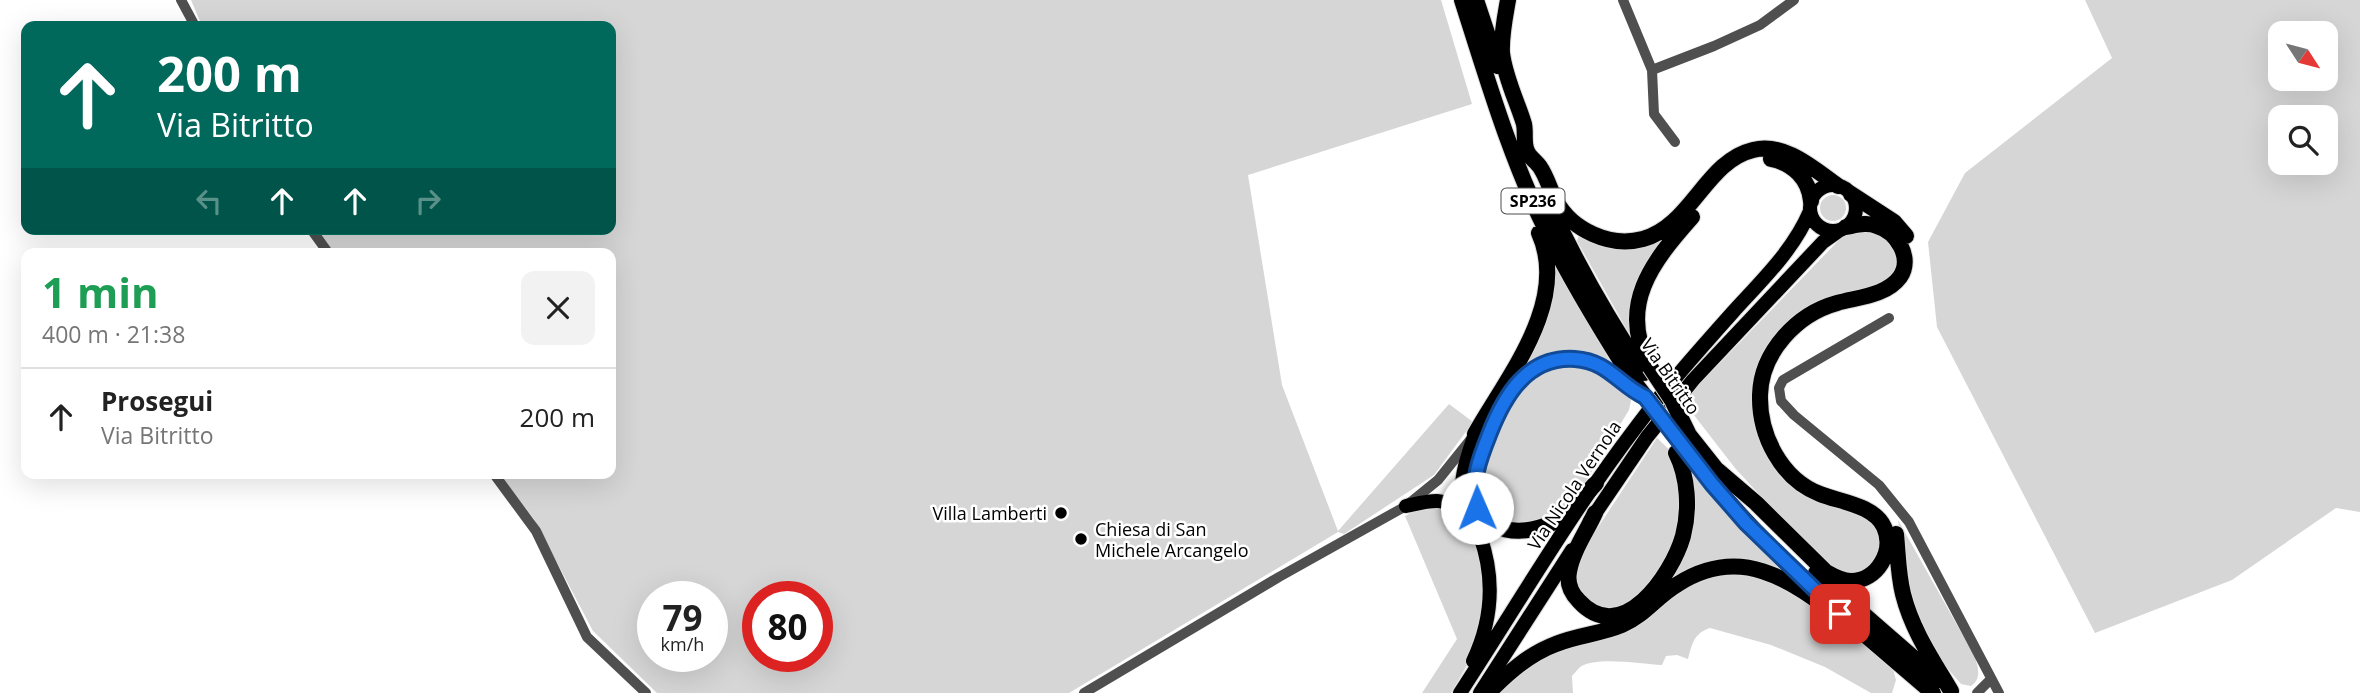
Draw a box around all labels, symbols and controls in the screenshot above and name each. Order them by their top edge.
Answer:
north arrow [2268,21,2338,91]
map controls [2268,21,2338,175]
text: 200 m [157,40,302,106]
icon: ahead [42,49,133,140]
text: Via Bitritto [157,103,314,146]
button: search [2268,105,2338,175]
icon: left [190,182,228,220]
icon: ahead [263,182,301,220]
icon: ahead [336,182,374,220]
icon: right [409,182,447,220]
road number: SP236 [1502,188,1564,214]
text: 1 min [42,263,159,320]
button: close [521,271,595,345]
text: 400 m · 21:38 [42,318,185,350]
street label: Via Bitritto [1636,333,1706,419]
text: Prosegui [101,383,213,419]
icon: ahead [42,398,80,436]
text: 200 m [520,399,595,435]
street label: Via Nicola Vernola [1522,416,1626,554]
text: Via Bitritto [101,419,214,451]
position arrow [1440,471,1514,545]
place label: Villa Lamberti [932,501,1047,525]
marker: Villa Lamberti [1053,505,1069,521]
place label: Chiesa di San Michele Arcangelo [1095,517,1248,562]
marker: Chiesa di San Michele Arcangelo [1073,531,1089,547]
speed limit sign: 80 [742,581,833,672]
pin [1810,584,1870,644]
text: 79 [662,594,703,641]
icon: arrive [1821,595,1859,633]
text: km/h [661,632,704,656]

